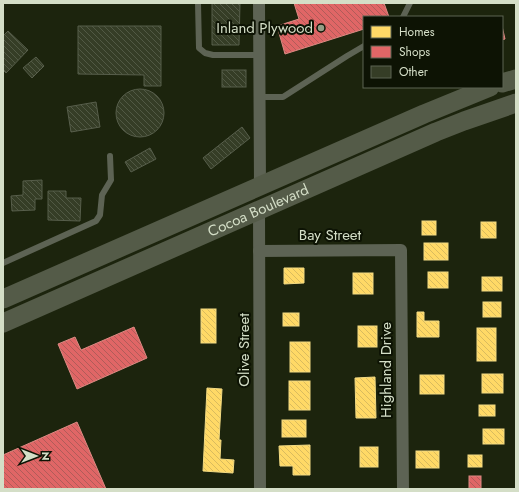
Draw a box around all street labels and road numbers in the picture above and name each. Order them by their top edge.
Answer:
street label: Cocoa Boulevard [204,178,312,242]
street label: Bay Street [299,224,362,246]
street label: Olive Street [233,313,255,387]
street label: Highland Drive [375,322,397,418]

